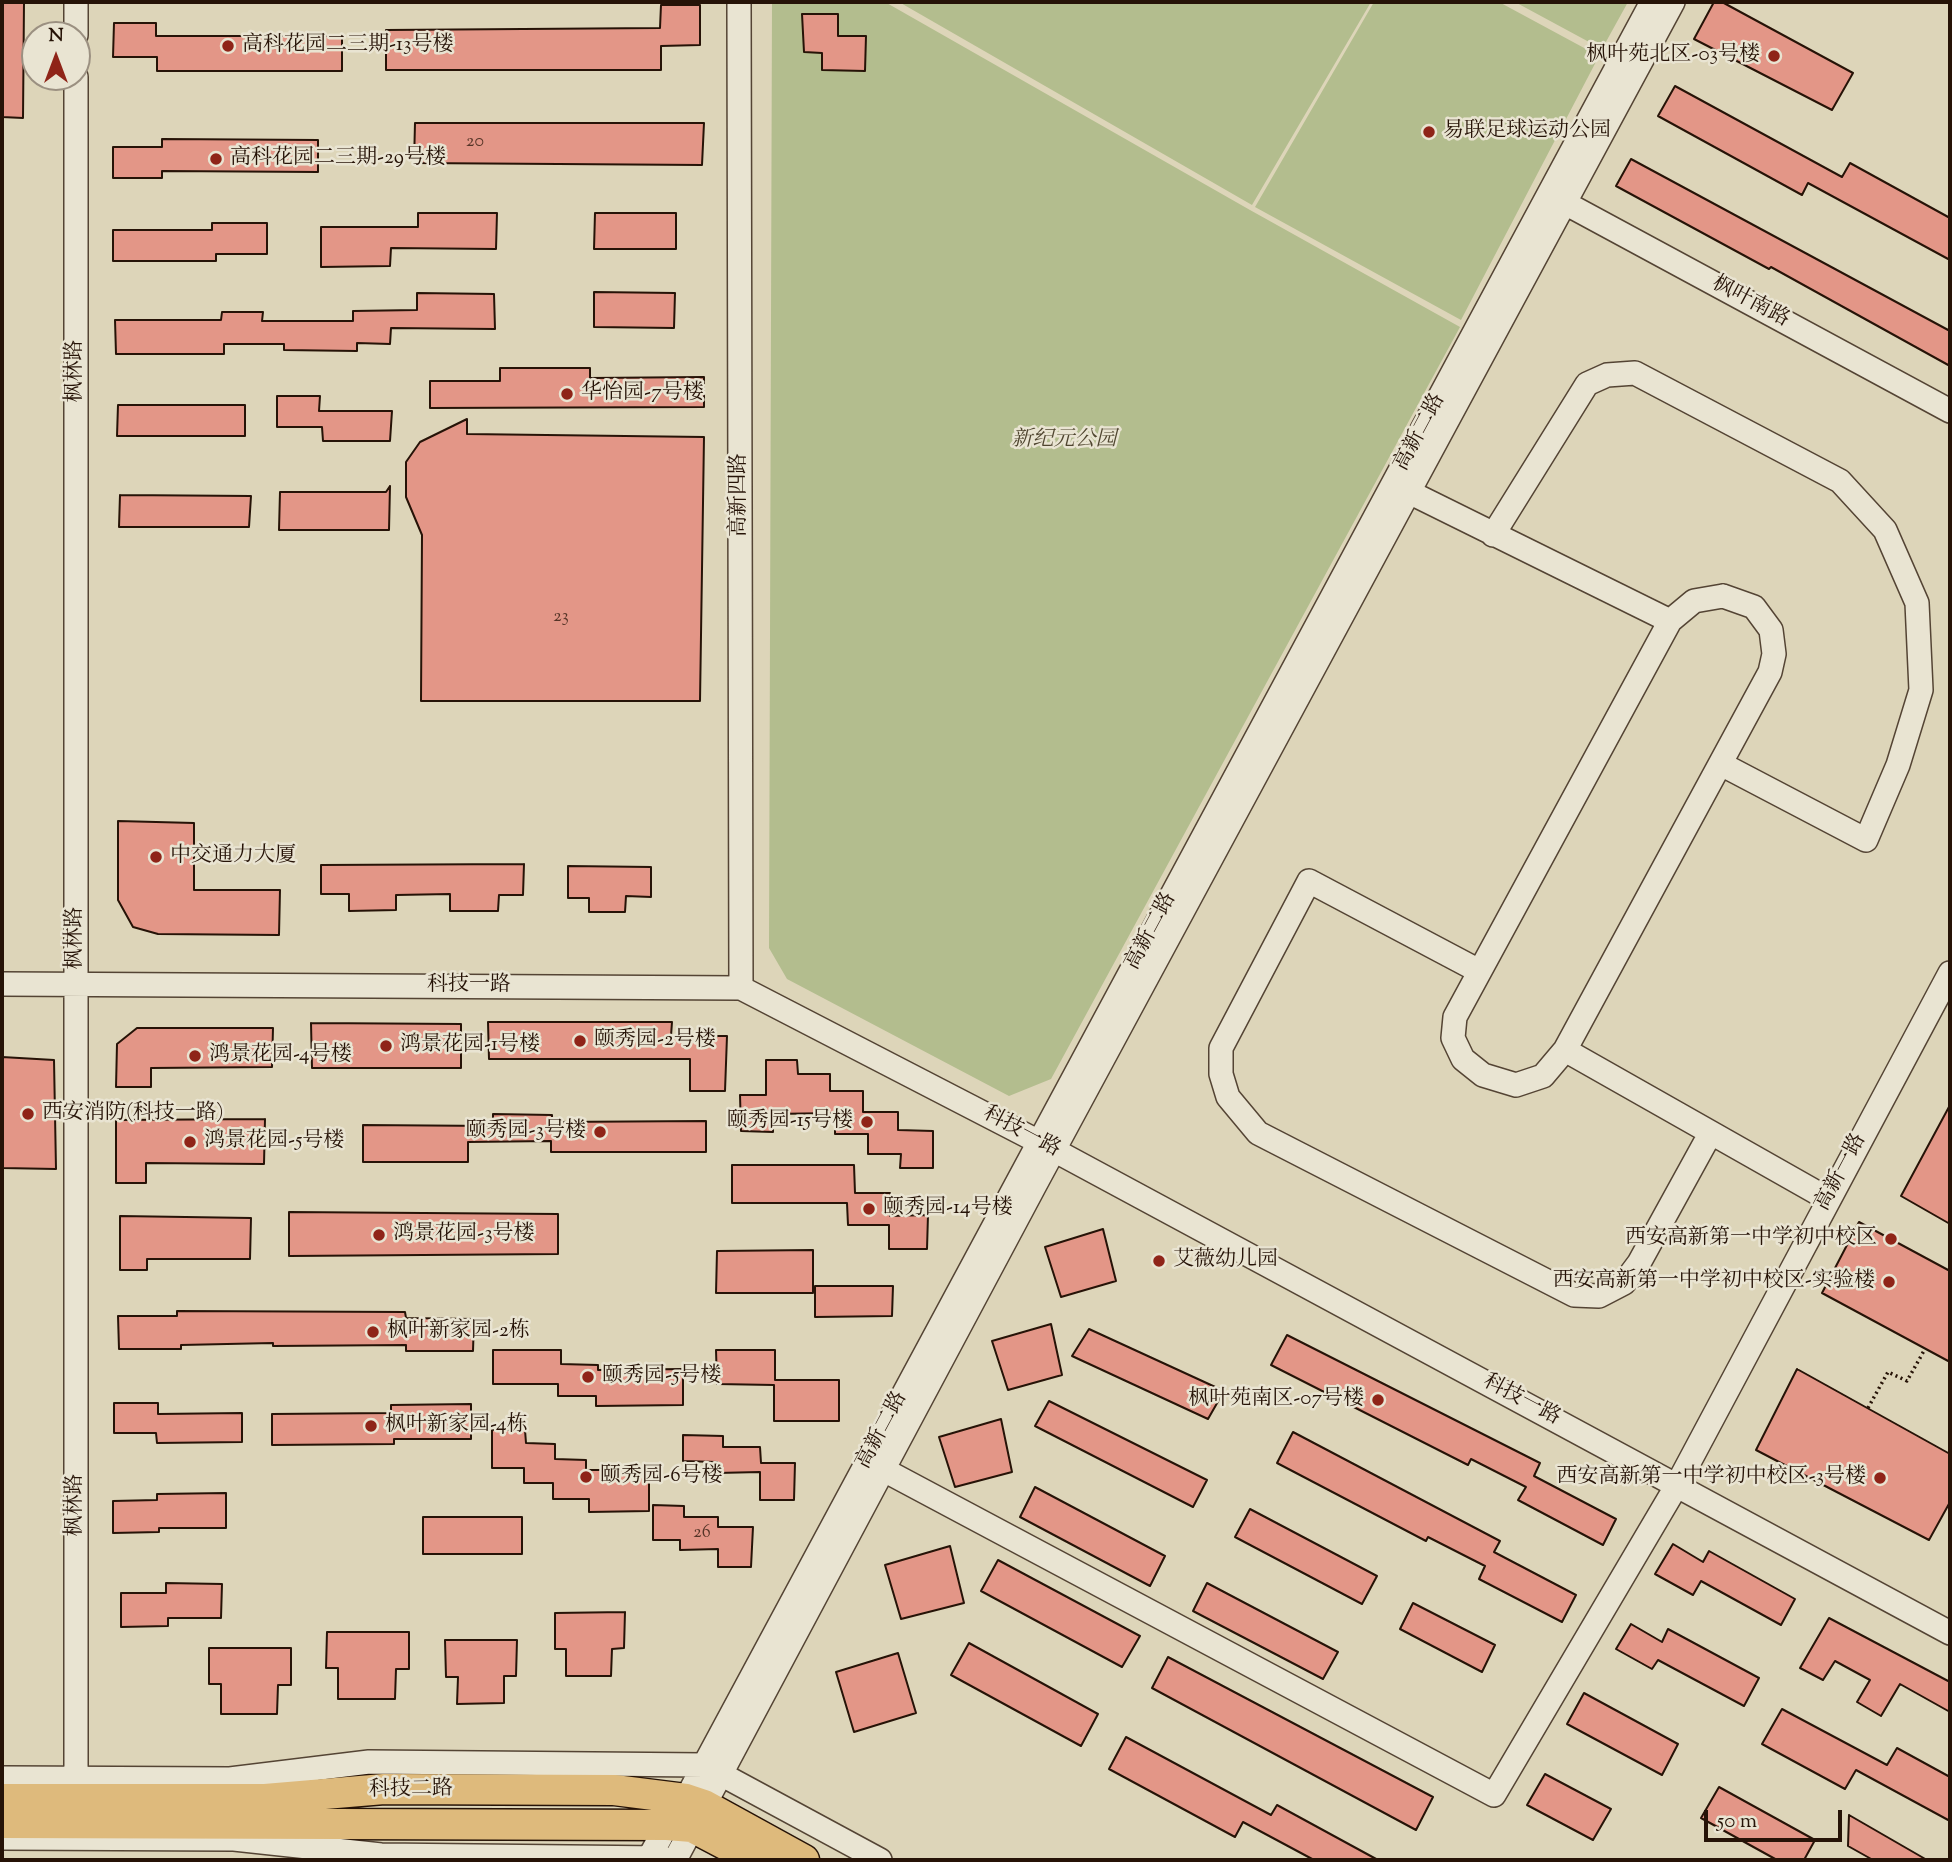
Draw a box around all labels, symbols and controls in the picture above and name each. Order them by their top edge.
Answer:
north arrow [21,21,91,91]
text: N [48,23,64,50]
place label: 高科花园二三期-13号楼 [242,33,454,59]
marker: 高科花园二三期-13号楼 [220,38,236,54]
place label: 枫叶苑北区-03号楼 [1586,43,1760,69]
marker: 枫叶苑北区-03号楼 [1766,48,1782,64]
place label: 易联足球运动公园 [1443,119,1611,145]
marker: 易联足球运动公园 [1421,124,1437,140]
house number: 20 [466,132,484,154]
place label: 高科花园二三期-29号楼 [230,146,446,172]
marker: 高科花园二三期-29号楼 [208,151,224,167]
street label: 枫叶南路 [1707,272,1793,334]
street label: 枫林路 [63,340,89,402]
place label: 华怡园-7号楼 [581,381,704,407]
marker: 华怡园-7号楼 [559,386,575,402]
street label: 高新二路 [1390,390,1452,476]
park label: 新纪元公园 [1012,428,1116,454]
street label: 高新四路 [727,453,753,537]
house number: 23 [553,607,569,629]
place label: 中交通力大厦 [170,844,296,870]
marker: 中交通力大厦 [148,849,164,865]
street label: 高新二路 [1121,889,1183,975]
street label: 枫林路 [63,907,89,969]
street label: 科技一路 [427,973,511,999]
place label: 颐秀园-2号楼 [594,1028,716,1054]
place label: 鸿景花园-1号楼 [400,1033,540,1059]
marker: 颐秀园-2号楼 [572,1033,588,1049]
marker: 鸿景花园-1号楼 [378,1038,394,1054]
place label: 鸿景花园-4号楼 [209,1043,352,1069]
marker: 鸿景花园-4号楼 [187,1048,203,1064]
place label: 西安消防(科技一路) [42,1101,224,1127]
street label: 科技一路 [978,1102,1064,1164]
marker: 西安消防(科技一路) [20,1106,36,1122]
place label: 颐秀园-15号楼 [727,1109,853,1135]
marker: 颐秀园-15号楼 [859,1114,875,1130]
place label: 颐秀园-3号楼 [465,1119,586,1145]
marker: 颐秀园-3号楼 [592,1124,608,1140]
place label: 鸿景花园-5号楼 [204,1129,344,1155]
street label: 高新一路 [1811,1130,1873,1216]
marker: 鸿景花园-5号楼 [182,1134,198,1150]
place label: 颐秀园-14号楼 [883,1196,1013,1222]
marker: 颐秀园-14号楼 [861,1201,877,1217]
place label: 鸿景花园-3号楼 [393,1222,535,1248]
place label: 西安高新第一中学初中校区 [1625,1226,1877,1252]
marker: 鸿景花园-3号楼 [371,1227,387,1243]
marker: 西安高新第一中学初中校区 [1883,1231,1899,1247]
place label: 艾薇幼儿园 [1173,1248,1278,1274]
marker: 艾薇幼儿园 [1151,1253,1167,1269]
place label: 西安高新第一中学初中校区-实验楼 [1553,1269,1875,1295]
marker: 西安高新第一中学初中校区-实验楼 [1881,1274,1897,1290]
place label: 枫叶新家园-2栋 [387,1319,530,1345]
marker: 枫叶新家园-2栋 [365,1324,381,1340]
place label: 颐秀园-5号楼 [602,1364,721,1390]
marker: 颐秀园-5号楼 [580,1369,596,1385]
street label: 科技一路 [1478,1370,1564,1432]
place label: 枫叶苑南区-07号楼 [1188,1387,1364,1413]
street label: 高新二路 [852,1388,914,1474]
marker: 枫叶苑南区-07号楼 [1370,1392,1386,1408]
place label: 枫叶新家园-4栋 [385,1413,528,1439]
marker: 枫叶新家园-4栋 [363,1418,379,1434]
place label: 颐秀园-6号楼 [600,1464,723,1490]
place label: 西安高新第一中学初中校区-3号楼 [1556,1465,1866,1491]
marker: 颐秀园-6号楼 [578,1469,594,1485]
marker: 西安高新第一中学初中校区-3号楼 [1872,1470,1888,1486]
street label: 枫林路 [63,1474,89,1536]
house number: 26 [693,1523,711,1545]
street label: 科技二路 [369,1778,453,1804]
scale bar [1707,1796,1845,1840]
text: 50 m [1717,1807,1757,1837]

